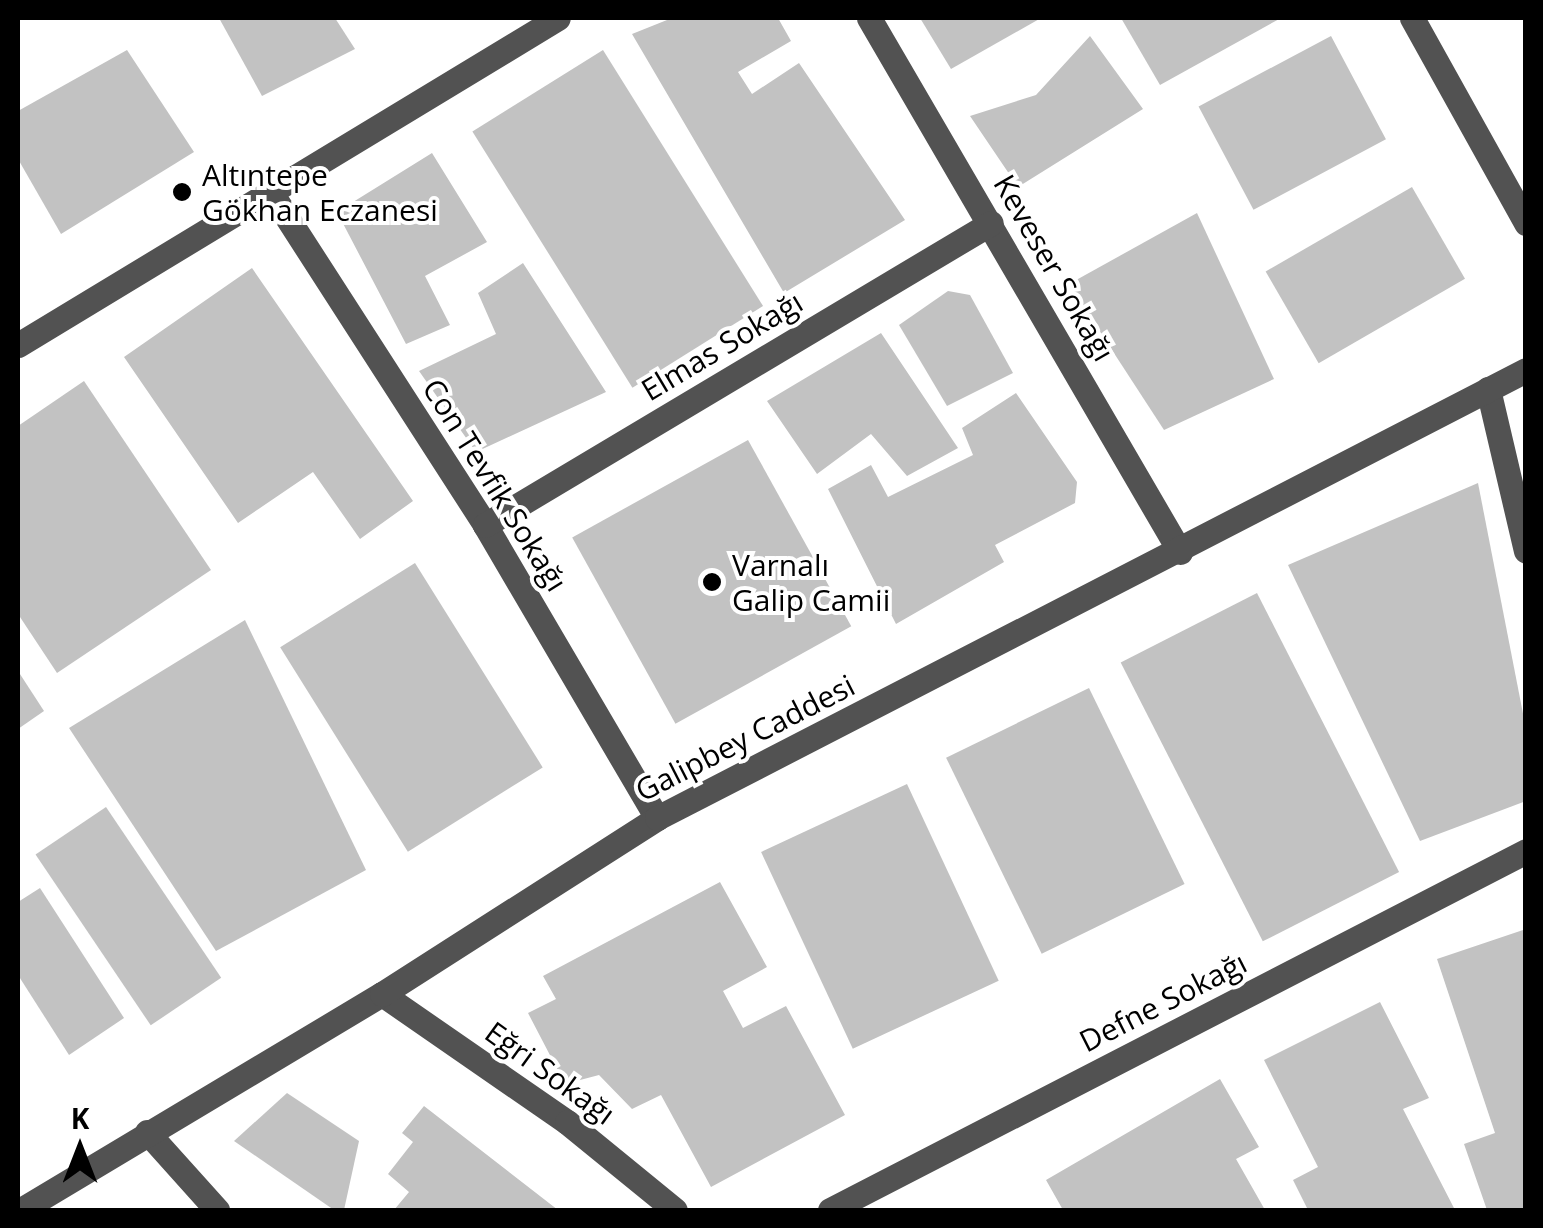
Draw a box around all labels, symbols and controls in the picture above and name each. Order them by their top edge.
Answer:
place label: Altıntepe Gökhan Eczanesi [202,157,438,228]
street label: Keveser Sokağı [986,168,1122,368]
marker: Altıntepe Gökhan Eczanesi [171,181,193,203]
street label: Elmas Sokağı [635,284,809,408]
street label: Con Tevfik Sokağı [415,372,575,598]
place label: Varnalı Galip Camii [732,547,890,618]
marker: Varnalı Galip Camii [701,571,723,593]
street label: Galipbey Caddesi [629,667,861,809]
street label: Defne Sokağı [1074,945,1252,1059]
street label: Eğri Sokağı [478,1014,622,1132]
north arrow [30,1098,130,1198]
text: K [71,1099,89,1137]

